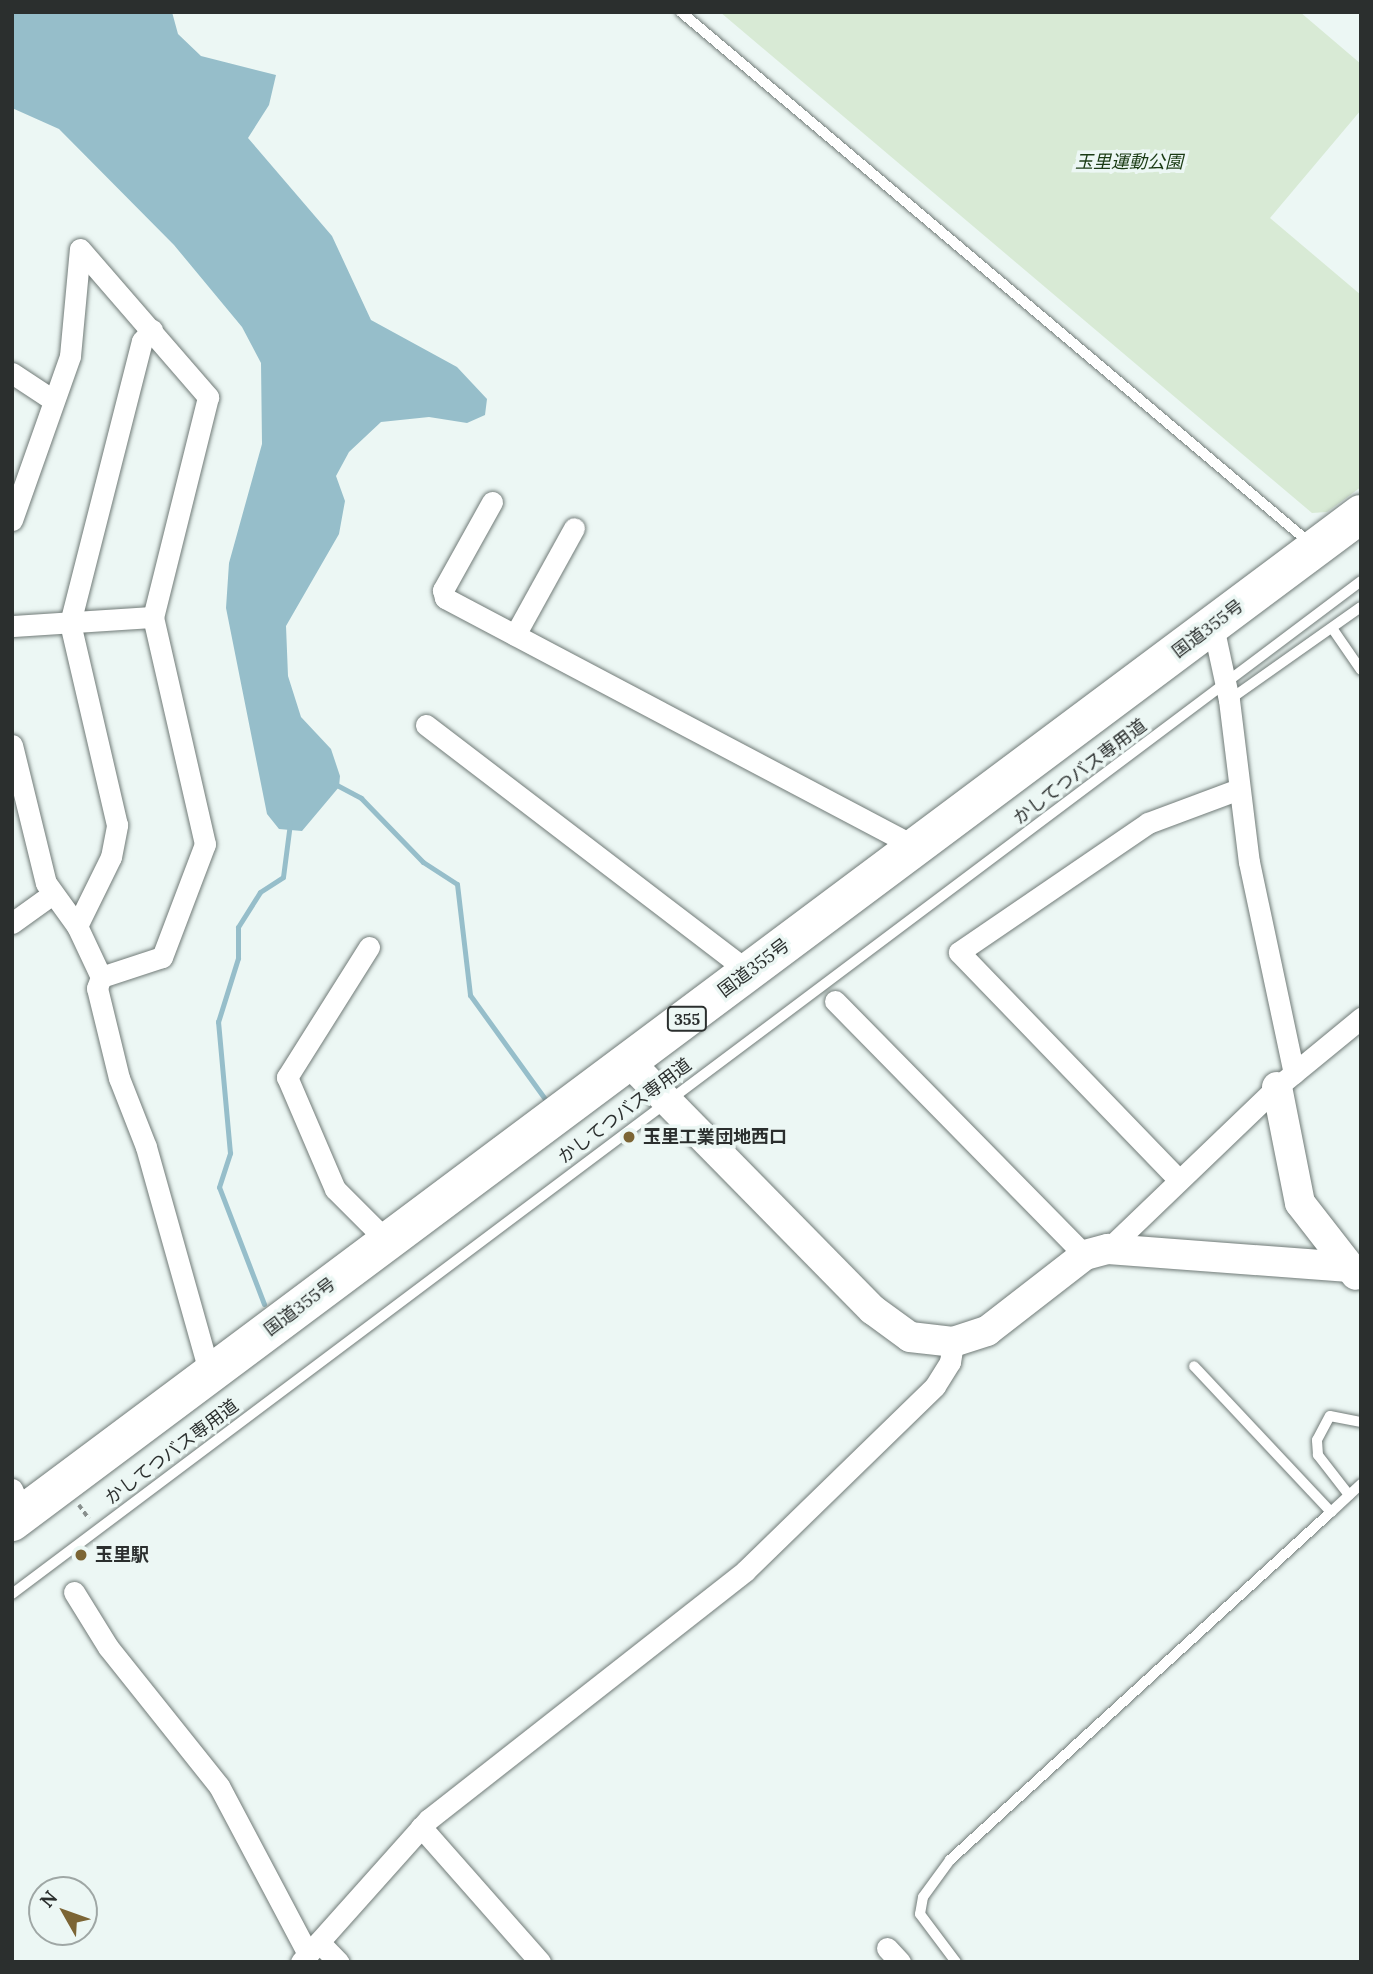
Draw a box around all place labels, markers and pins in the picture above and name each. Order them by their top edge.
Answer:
place label: 玉里工業団地西口 [643,1126,787,1148]
marker: 玉里工業団地西口 [621,1129,637,1145]
place label: 玉里駅 [95,1544,149,1566]
marker: 玉里駅 [73,1547,89,1563]

